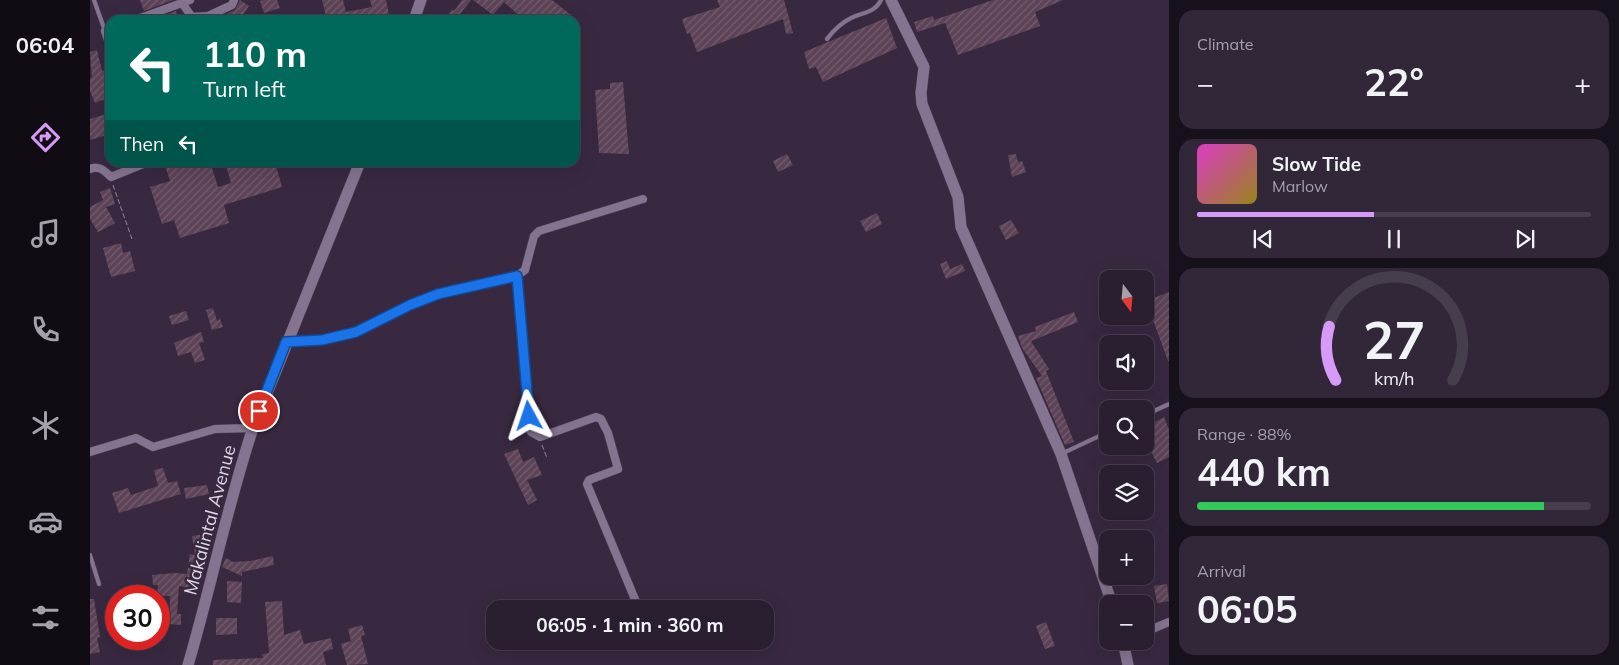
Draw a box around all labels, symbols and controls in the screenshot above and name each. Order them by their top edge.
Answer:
text: 06:04 [16,31,74,59]
text: 110 m [203,32,307,76]
text: Climate [1197,34,1253,54]
icon: left [120,35,185,100]
text: 22° [1364,58,1424,106]
text: − [1197,66,1214,101]
text: + [1574,66,1591,101]
text: Turn left [203,75,286,103]
icon: directions [28,120,63,155]
icon: left [174,130,202,158]
text: Then [120,132,164,156]
text: Slow Tide [1272,152,1361,176]
text: Marlow [1272,176,1328,196]
icon: music [28,216,63,251]
icon: previous [1249,225,1277,253]
icon: pause [1380,225,1408,253]
icon: next [1511,225,1539,253]
north arrow [1099,270,1154,325]
map controls [1099,270,1154,650]
text: 27 [1363,307,1425,372]
icon: phone [28,312,63,347]
button: sound [1099,335,1154,390]
text: km/h [1374,367,1414,389]
position arrow [502,389,554,441]
pin [238,390,280,432]
icon: arrive [245,397,273,425]
button: search [1099,400,1154,455]
icon: climate [28,408,63,443]
text: Range · 88% [1197,424,1292,444]
street label: Makalintal Avenue [178,442,241,597]
text: 440 km [1197,448,1331,496]
button: layers [1099,465,1154,520]
icon: car [28,504,63,539]
button: + [1099,530,1154,585]
text: Arrival [1197,561,1246,581]
speed limit sign: 30 [105,585,170,650]
text: 06:05 [1197,585,1298,633]
button: − [1099,595,1154,650]
icon: filters [28,600,63,635]
text: 06:05 · 1 min · 360 m [536,613,724,637]

